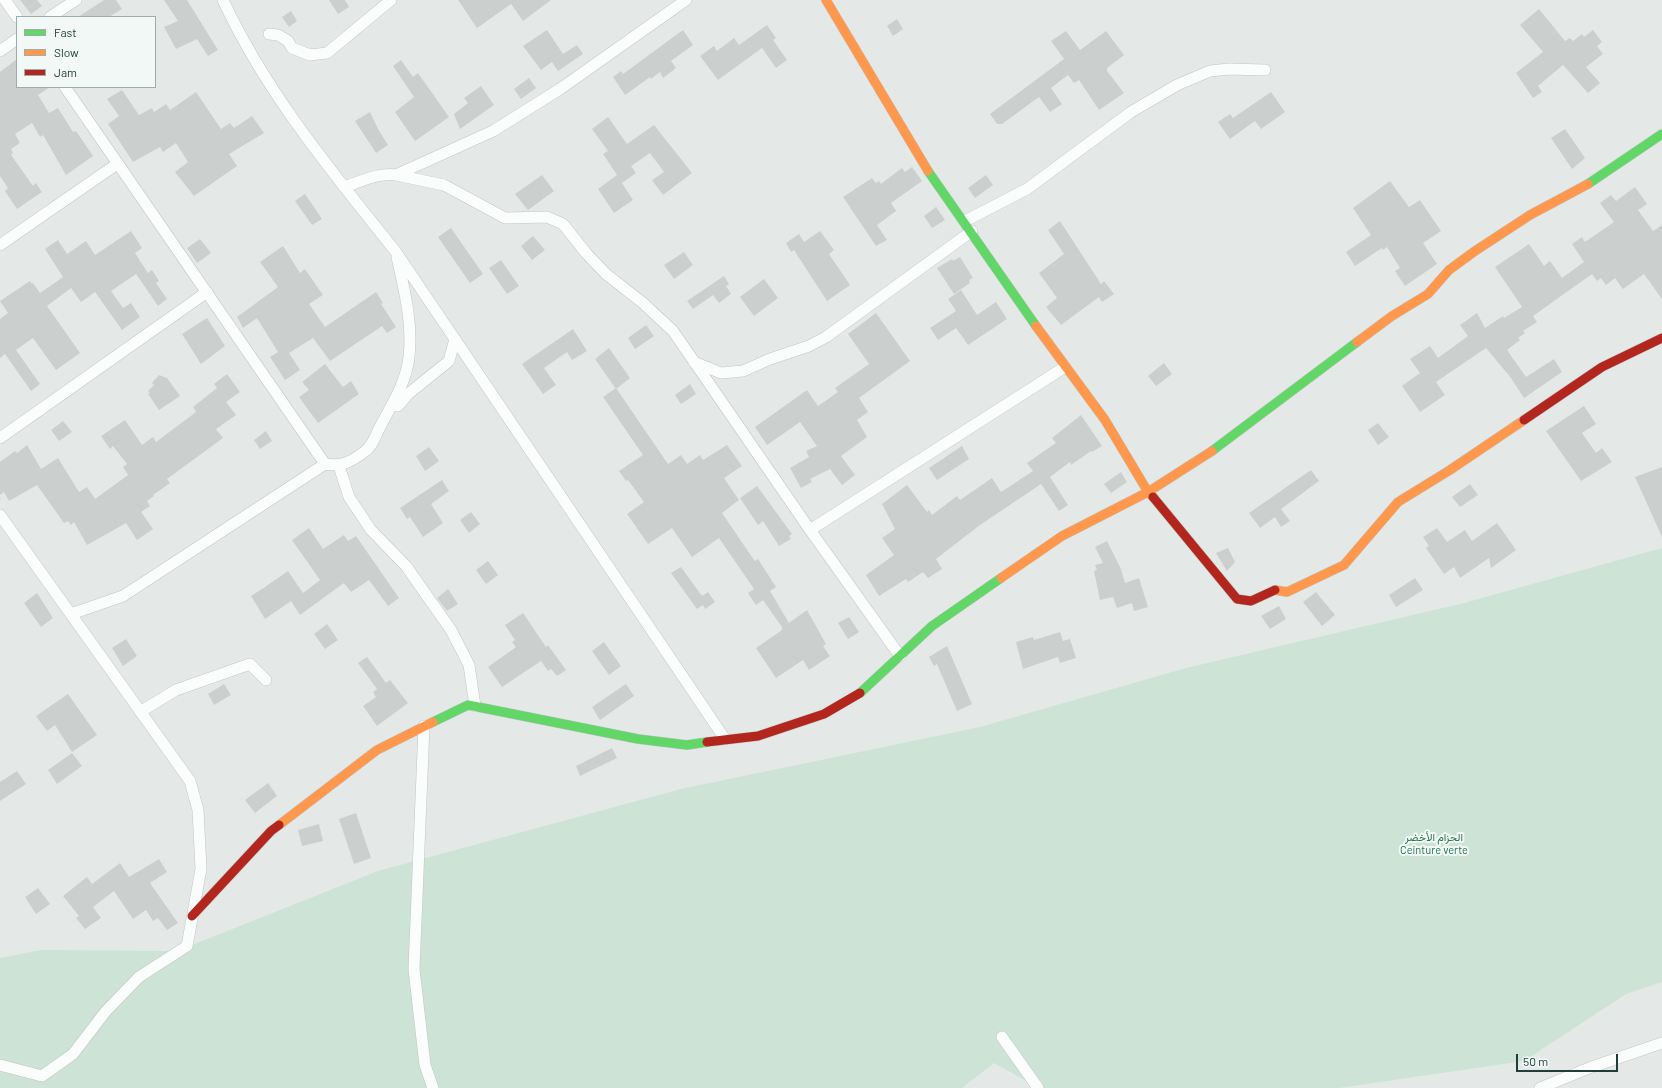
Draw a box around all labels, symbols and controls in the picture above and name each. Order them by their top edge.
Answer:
legend [16,16,156,88]
text: Fast [54,25,77,39]
text: Slow [54,45,79,59]
text: Jam [54,65,77,79]
park label: الحزام الأخضر Ceinture verte [1400,830,1468,856]
scale bar [1518,1046,1620,1072]
text: 50 m [1523,1054,1548,1068]

